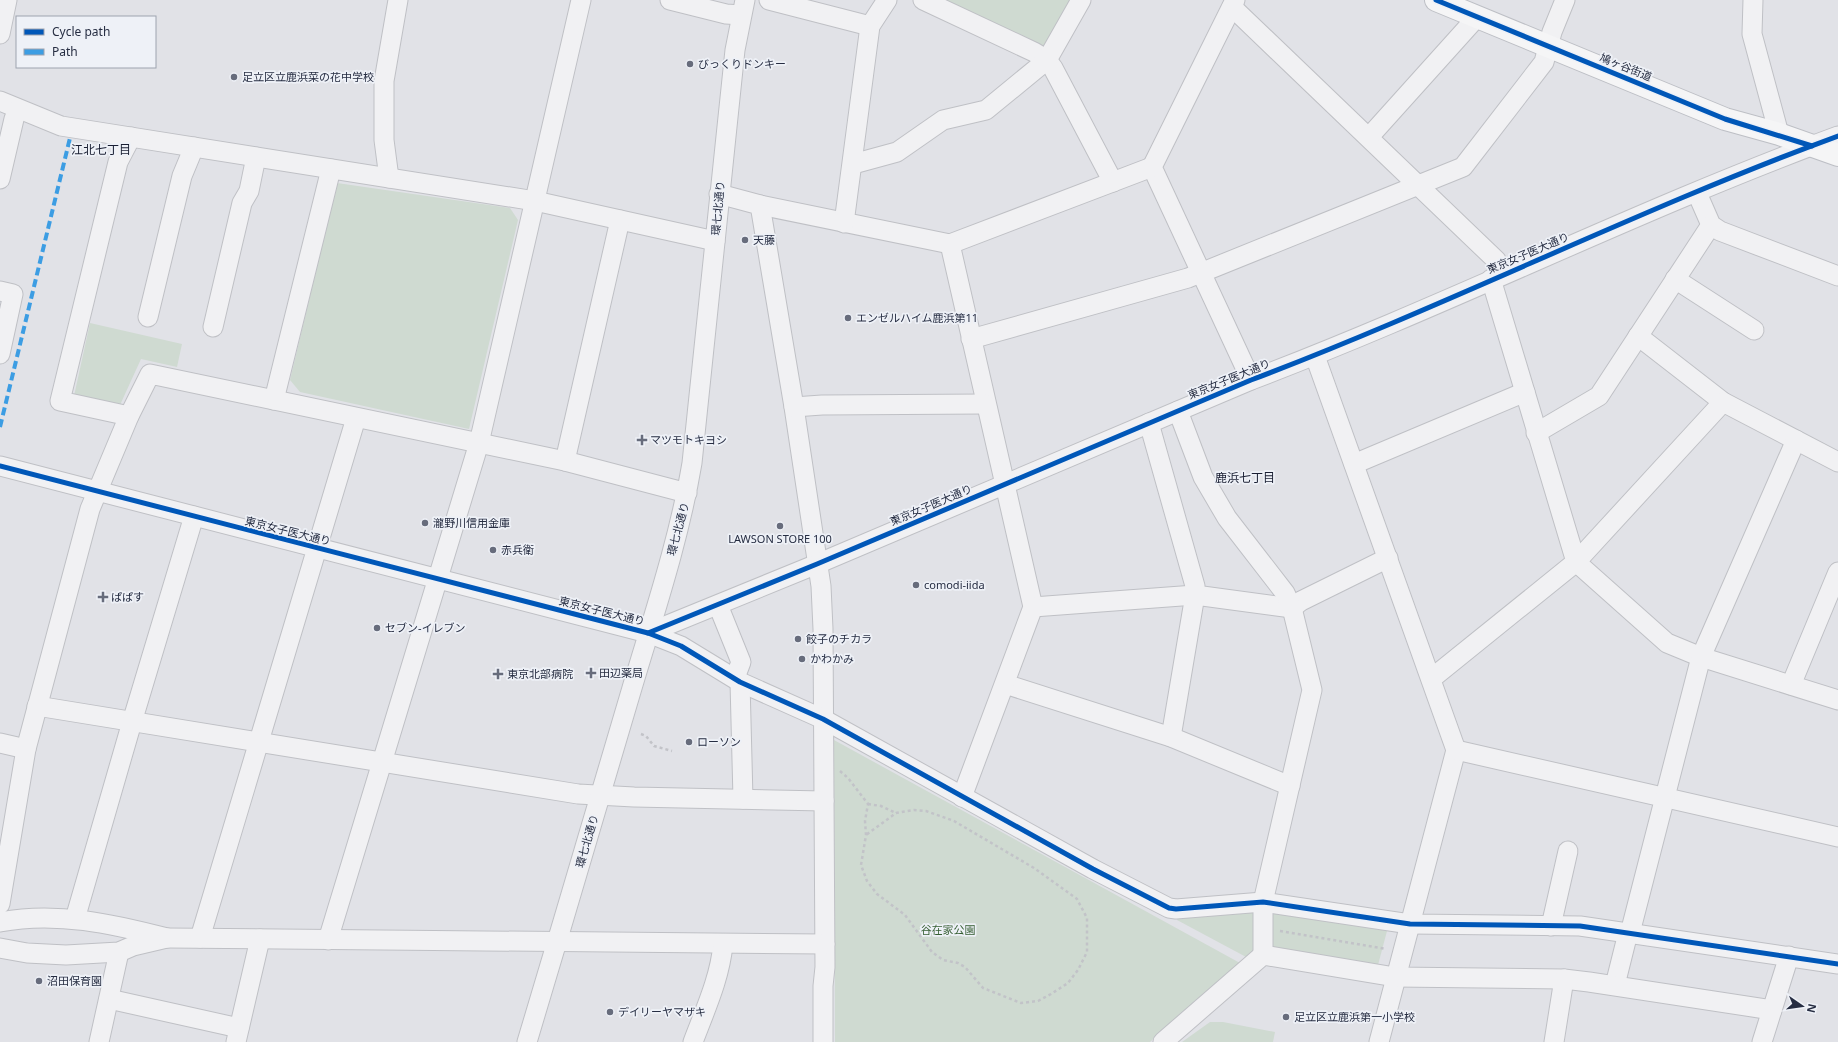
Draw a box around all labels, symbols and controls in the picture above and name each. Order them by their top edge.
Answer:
legend [16,16,156,68]
text: Cycle path [52,23,110,40]
text: Path [52,43,78,60]
street label: 鳩ヶ谷街道 [1598,49,1654,84]
place label: びっくりドンキー [698,56,786,71]
marker: びっくりドンキー [685,59,695,69]
place label: 足立区立鹿浜菜の花中学校 [242,69,374,84]
marker: 足立区立鹿浜菜の花中学校 [229,72,239,82]
district label: 江北七丁目 [71,141,131,158]
street label: 環七北通り [708,180,727,236]
street label: 東京女子医大通り [1484,228,1571,277]
place label: 天藤 [753,232,775,247]
marker: 天藤 [740,235,750,245]
place label: エンゼルハイム鹿浜第11 [856,310,978,325]
marker: エンゼルハイム鹿浜第11 [843,313,853,323]
street label: 東京女子医大通り [1185,355,1272,402]
place label: マツモトキヨシ [650,432,727,447]
marker: マツモトキヨシ [637,435,647,445]
district label: 鹿浜七丁目 [1215,469,1275,486]
street label: 東京女子医大通り [887,480,974,529]
street label: 環七北通り [663,500,692,557]
street label: 東京女子医大通り [244,513,333,548]
place label: 瀧野川信用金庫 [433,515,510,530]
marker: 瀧野川信用金庫 [420,518,430,528]
marker: LAWSON STORE 100 [775,521,785,531]
place label: LAWSON STORE 100 [728,531,832,546]
place label: 赤兵衛 [501,542,534,557]
marker: 赤兵衛 [488,545,498,555]
place label: comodi-iida [924,577,985,592]
marker: comodi-iida [911,580,921,590]
place label: ぱぱす [111,589,144,604]
marker: ぱぱす [98,592,108,602]
street label: 東京女子医大通り [558,593,647,628]
place label: セブン-イレブン [385,620,466,635]
marker: セブン-イレブン [372,623,382,633]
place label: 餃子のチカラ [806,631,872,646]
marker: 餃子のチカラ [793,634,803,644]
place label: かわかみ [810,651,854,666]
marker: かわかみ [797,654,807,664]
place label: 田辺薬局 [599,665,643,680]
place label: 東京北部病院 [507,666,573,681]
marker: 東京北部病院 [492,668,504,680]
marker: 田辺薬局 [586,668,596,678]
place label: ローソン [697,734,741,749]
marker: ローソン [684,737,694,747]
street label: 環七北通り [572,812,601,869]
park label: 谷在家公園 [921,922,976,937]
place label: 沼田保育園 [47,973,102,988]
marker: 沼田保育園 [34,976,44,986]
north arrow [1782,986,1822,1026]
text: N [1804,1002,1821,1014]
place label: デイリーヤマザキ [618,1004,706,1019]
marker: デイリーヤマザキ [605,1007,615,1017]
place label: 足立区立鹿浜第一小学校 [1294,1009,1415,1024]
marker: 足立区立鹿浜第一小学校 [1281,1012,1291,1022]

